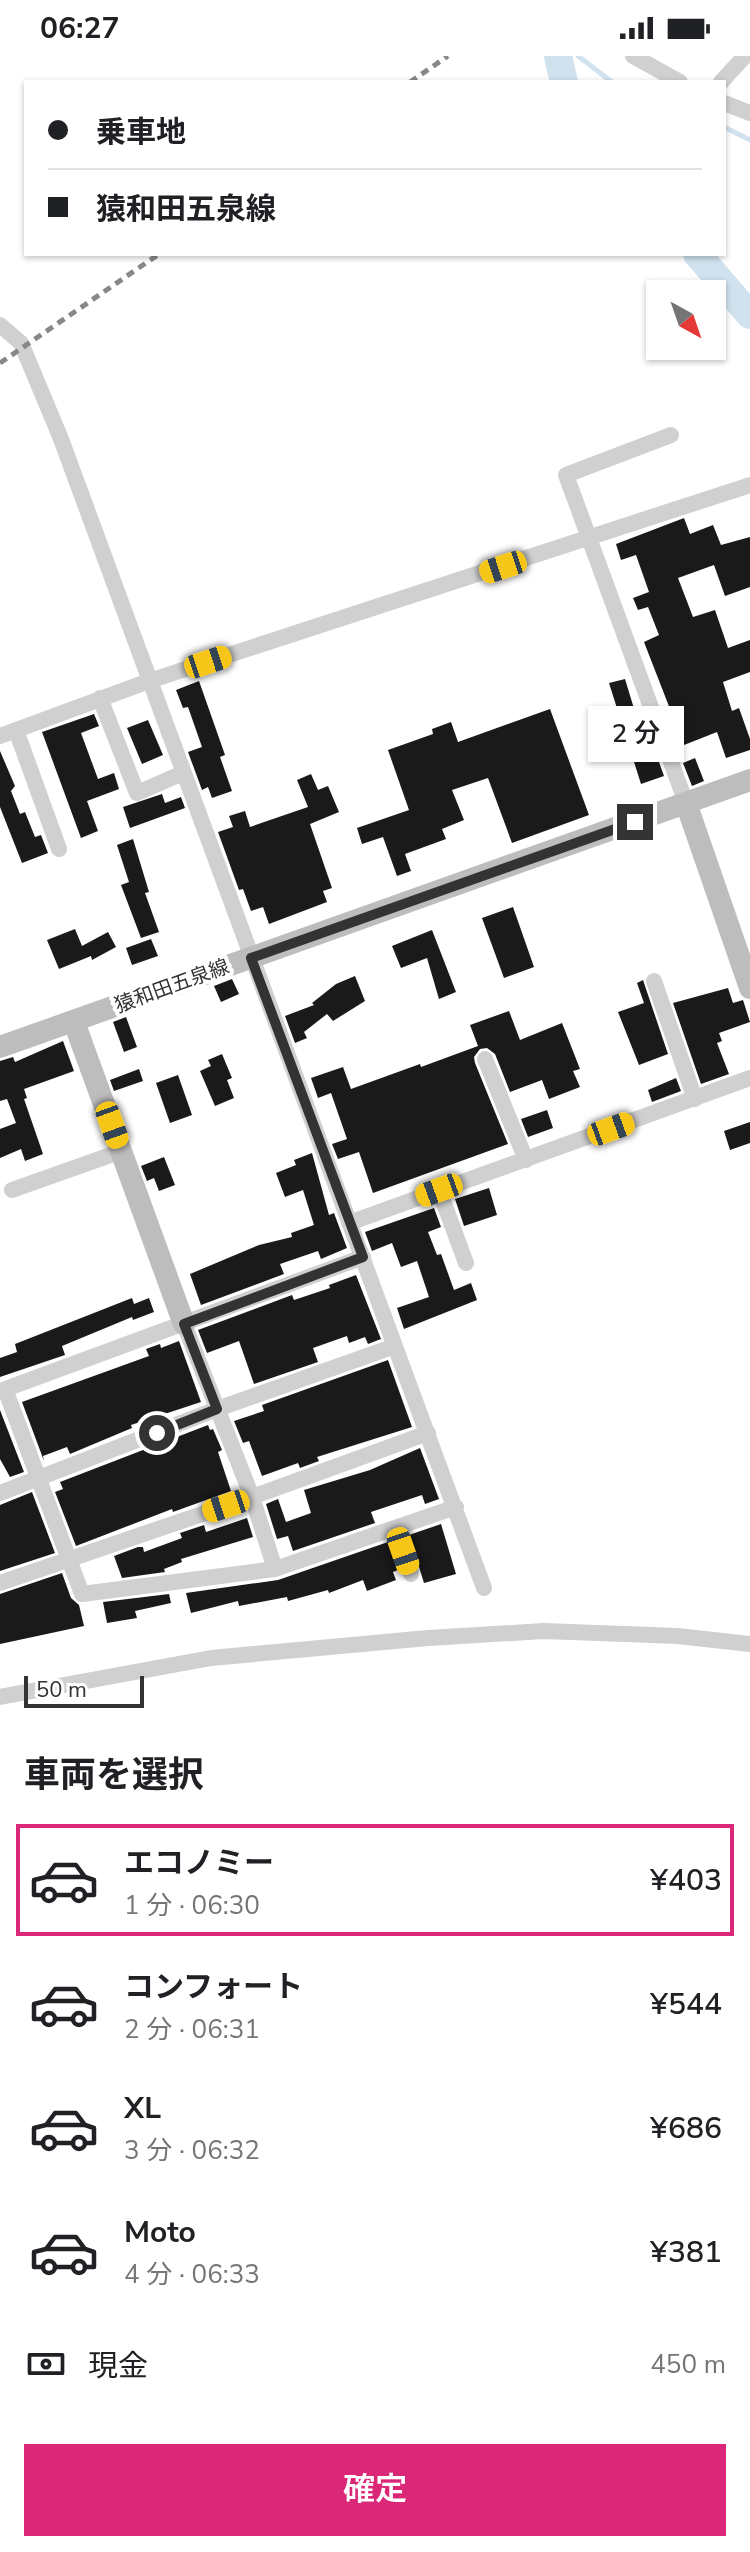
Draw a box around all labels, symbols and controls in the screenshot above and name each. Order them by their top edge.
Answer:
text: 06:27 [40,8,119,49]
text: 乗車地 [96,112,186,153]
text: 猿和田五泉線 [96,189,276,230]
north arrow [646,280,726,360]
map controls [646,280,726,360]
car [476,548,530,586]
car [181,643,235,681]
callout: 2 分 [587,706,683,762]
text: 2 分 [612,716,660,751]
route end [617,804,653,840]
street label: 猿和田五泉線 [111,953,233,1019]
car [93,1098,131,1152]
car [584,1110,638,1148]
car [412,1171,466,1209]
route start [139,1415,175,1451]
car [199,1487,253,1525]
car [384,1524,422,1578]
scale bar [24,1672,144,1708]
text: 50 m [36,1675,87,1705]
text: 車両を選択 [24,1751,204,1800]
text: エコノミー [124,1843,274,1884]
icon: car [28,1844,100,1916]
text: ¥403 [650,1860,722,1901]
text: 1 分 · 06:30 [124,1888,260,1923]
text: コンフォート [124,1967,303,2008]
icon: car [28,1968,100,2040]
text: ¥544 [650,1984,722,2025]
text: 2 分 · 06:31 [124,2012,260,2047]
text: XL [124,2088,161,2129]
icon: car [28,2092,100,2164]
text: ¥686 [650,2108,722,2149]
text: 3 分 · 06:32 [124,2133,260,2168]
text: Moto [124,2212,196,2253]
icon: car [28,2216,100,2288]
text: ¥381 [650,2232,722,2273]
text: 4 分 · 06:33 [124,2257,260,2292]
icon: cash [24,2342,68,2386]
text: 現金 [88,2346,148,2387]
text: 450 m [650,2347,726,2382]
button: 確定 [24,2444,726,2536]

